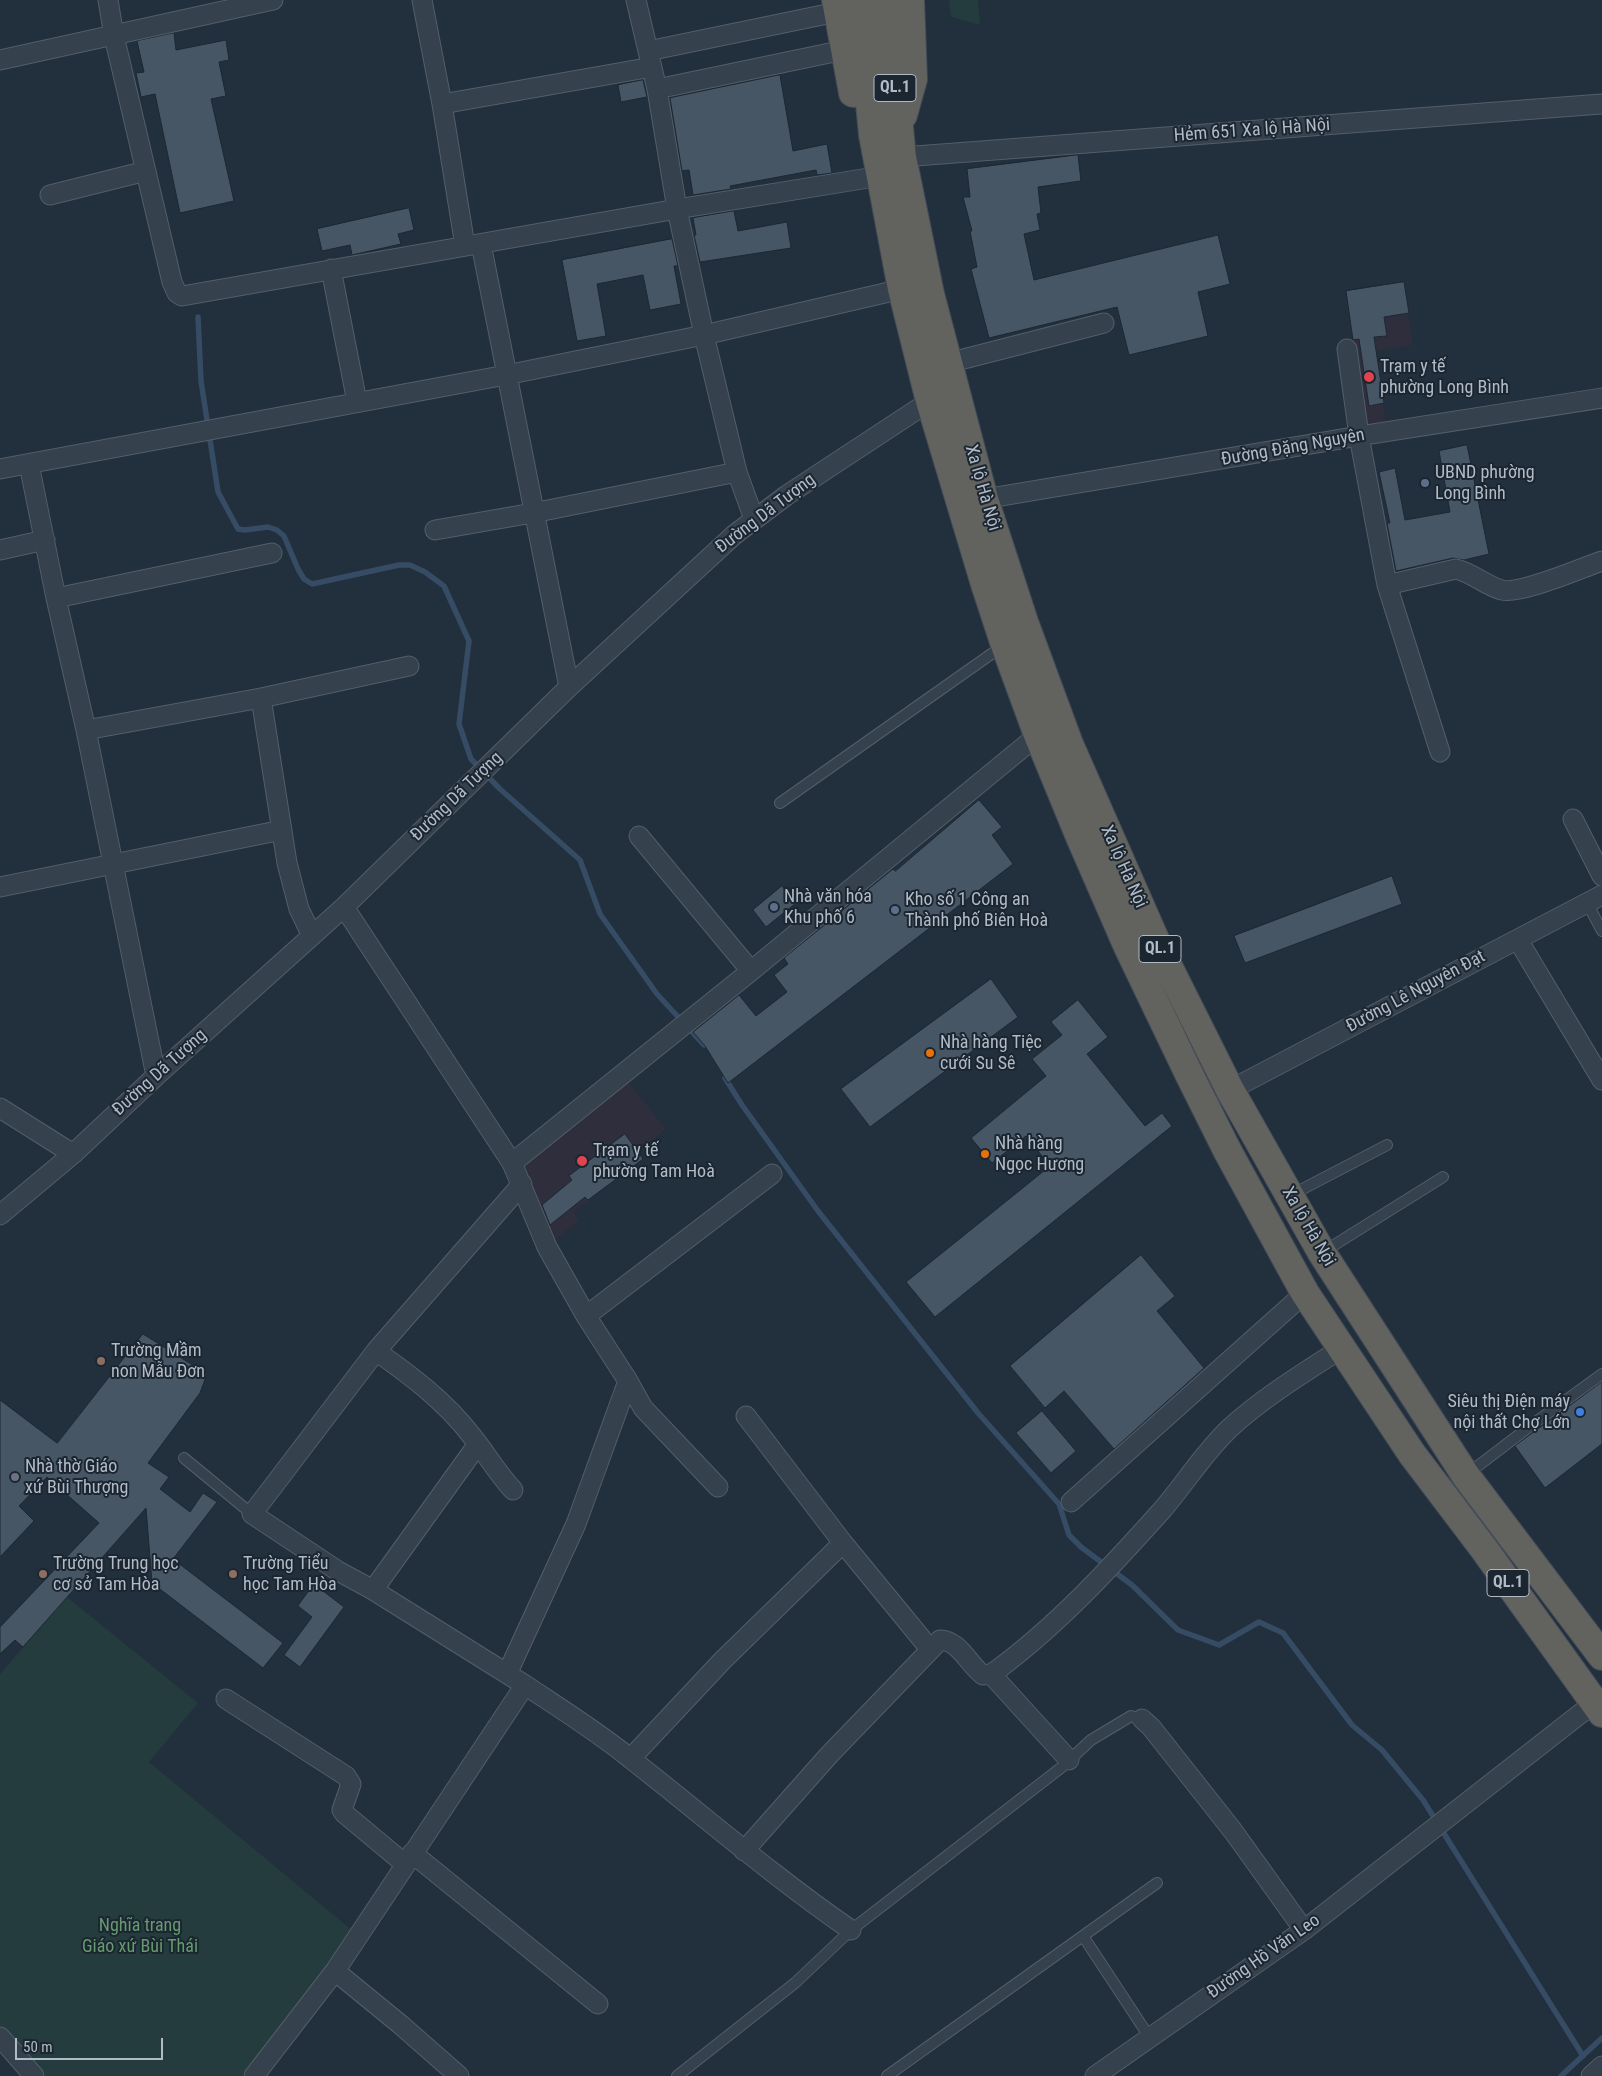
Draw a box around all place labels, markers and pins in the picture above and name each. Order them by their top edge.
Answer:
place label: Trạm y tế phường Long Bình [1380,356,1509,398]
marker: Trạm y tế phường Long Bình [1362,370,1376,384]
place label: UBND phường Long Bình [1435,462,1535,504]
marker: UBND phường Long Bình [1419,477,1431,489]
place label: Nhà văn hóa Khu phố 6 [784,886,872,929]
place label: Kho số 1 Công an Thành phố Biên Hoà [905,889,1048,932]
marker: Nhà văn hóa Khu phố 6 [768,901,780,913]
marker: Kho số 1 Công an Thành phố Biên Hoà [889,904,901,916]
place label: Nhà hàng Tiệc cưới Su Sê [940,1032,1042,1074]
marker: Nhà hàng Tiệc cưới Su Sê [924,1047,936,1059]
place label: Nhà hàng Ngọc Hương [995,1133,1084,1176]
place label: Trạm y tế phường Tam Hoà [593,1140,715,1182]
marker: Nhà hàng Ngọc Hương [979,1148,991,1160]
marker: Trạm y tế phường Tam Hoà [575,1154,589,1168]
place label: Trường Mầm non Mẫu Đơn [111,1340,205,1382]
marker: Trường Mầm non Mẫu Đơn [95,1355,107,1367]
place label: Siêu thị Điện máy nội thất Chợ Lớn [1447,1391,1570,1434]
marker: Siêu thị Điện máy nội thất Chợ Lớn [1574,1406,1586,1418]
place label: Nhà thờ Giáo xứ Bùi Thượng [25,1456,128,1498]
marker: Nhà thờ Giáo xứ Bùi Thượng [9,1471,21,1483]
place label: Trường Trung học cơ sở Tam Hòa [53,1553,179,1596]
place label: Trường Tiểu học Tam Hòa [243,1553,337,1596]
marker: Trường Trung học cơ sở Tam Hòa [37,1568,49,1580]
marker: Trường Tiểu học Tam Hòa [227,1568,239,1580]

